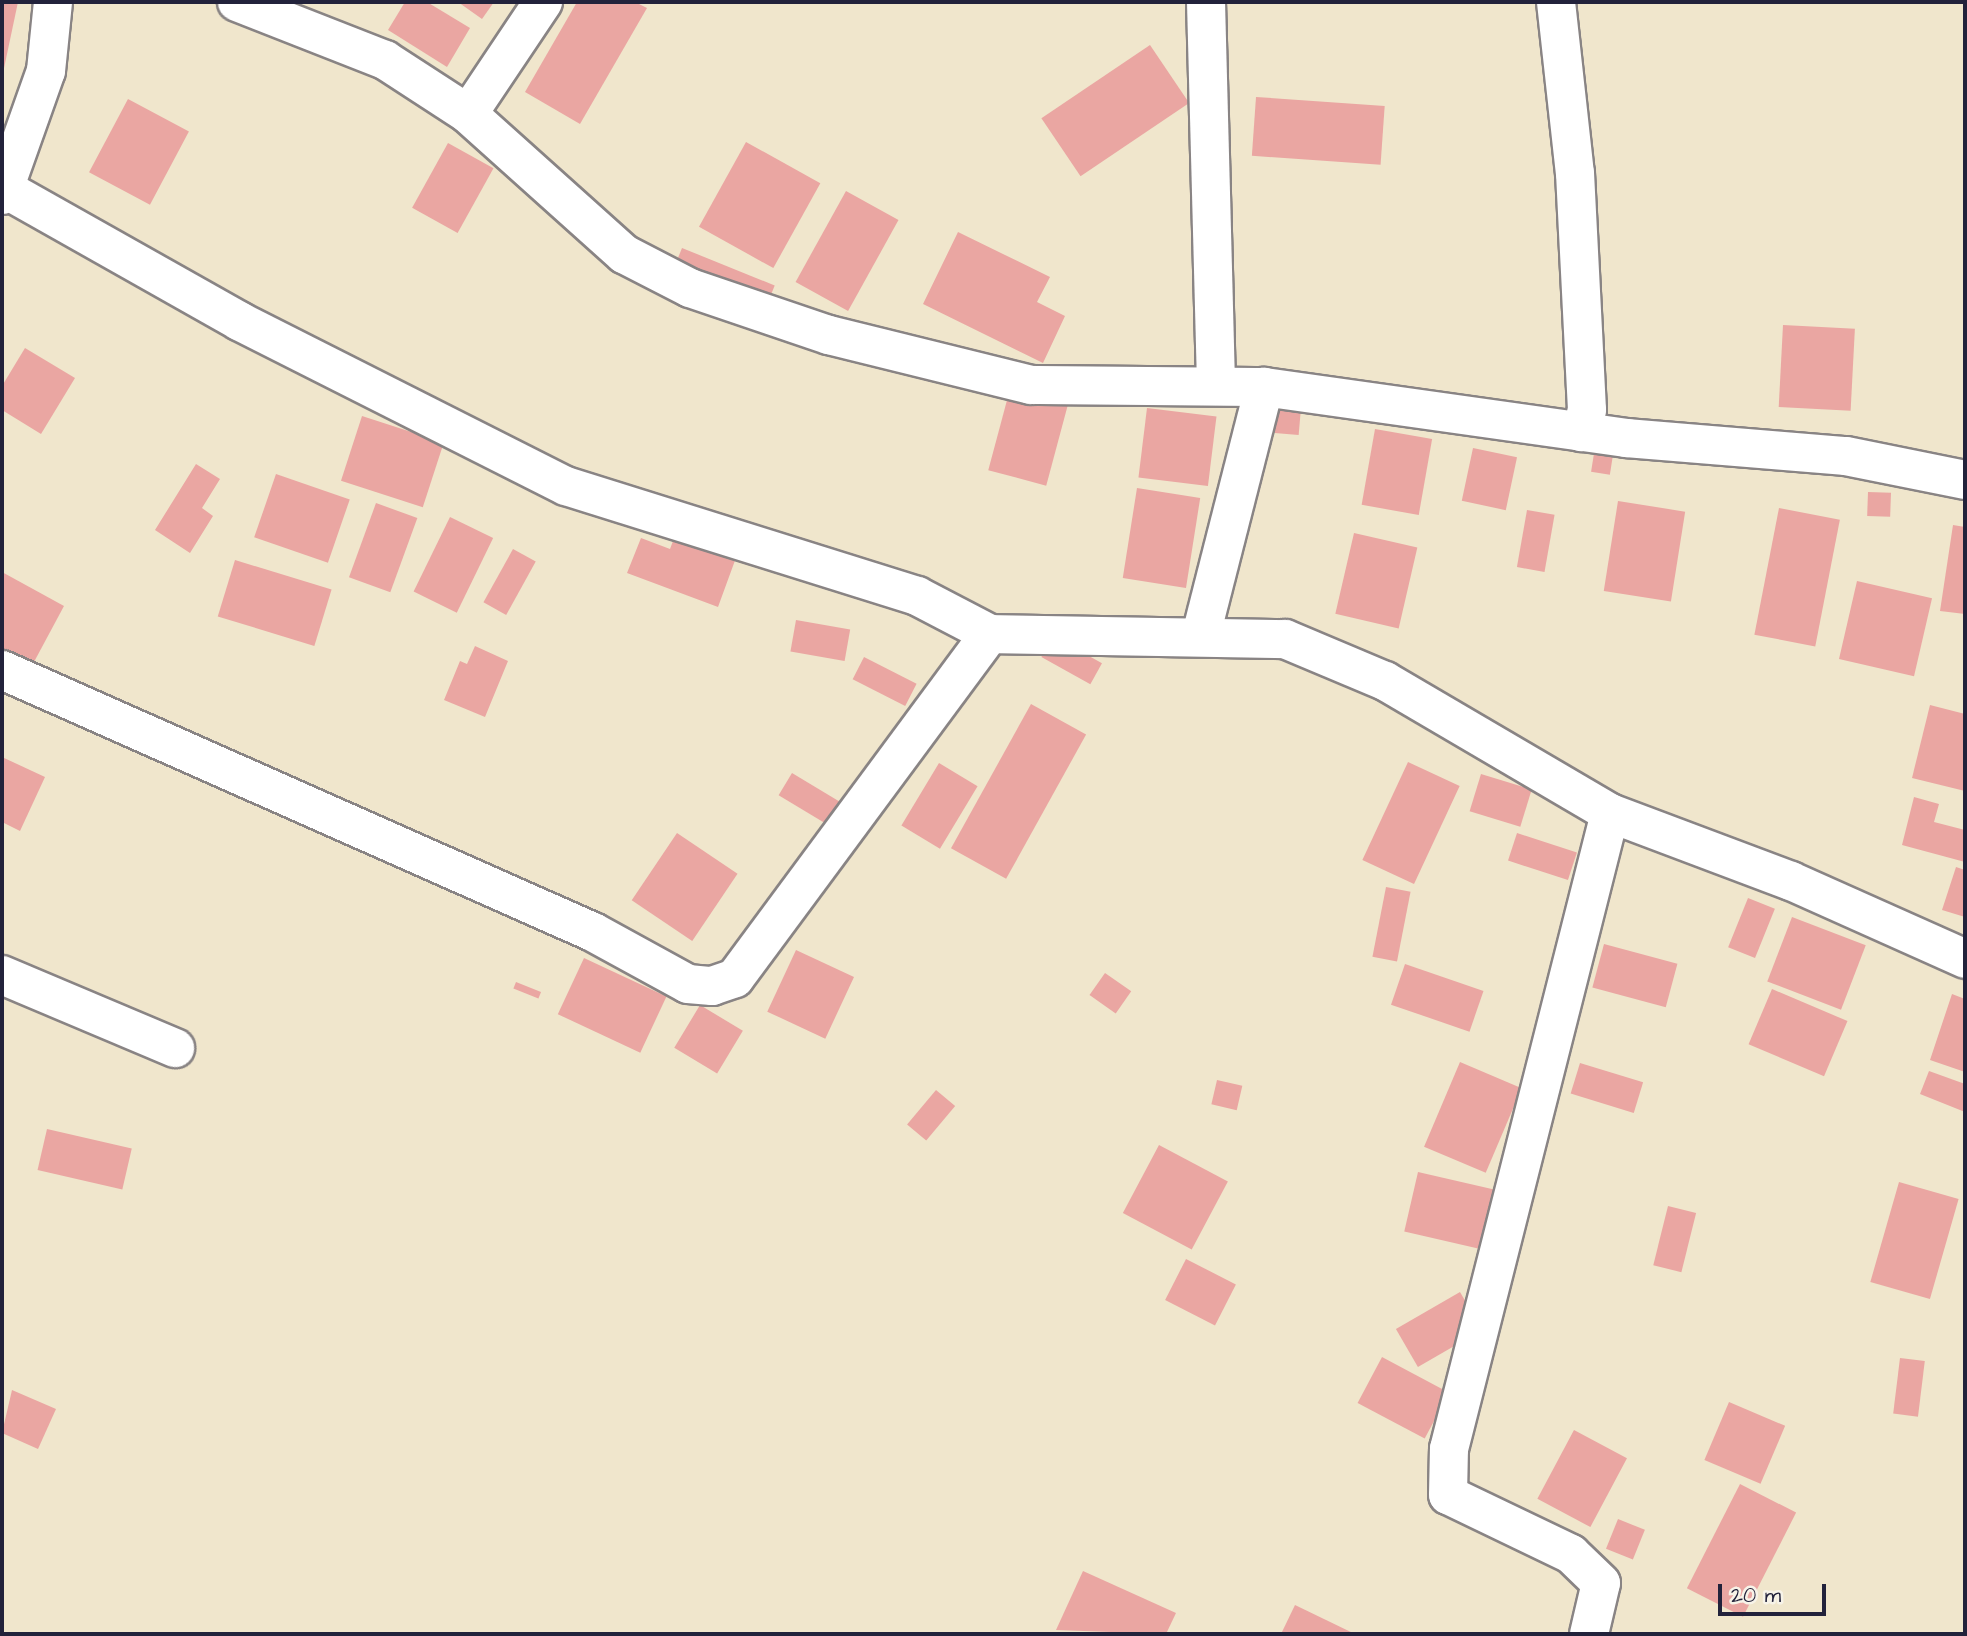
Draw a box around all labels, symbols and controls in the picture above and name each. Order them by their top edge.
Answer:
scale bar [1722,1570,1830,1614]
text: 20 m [1731,1581,1781,1610]

